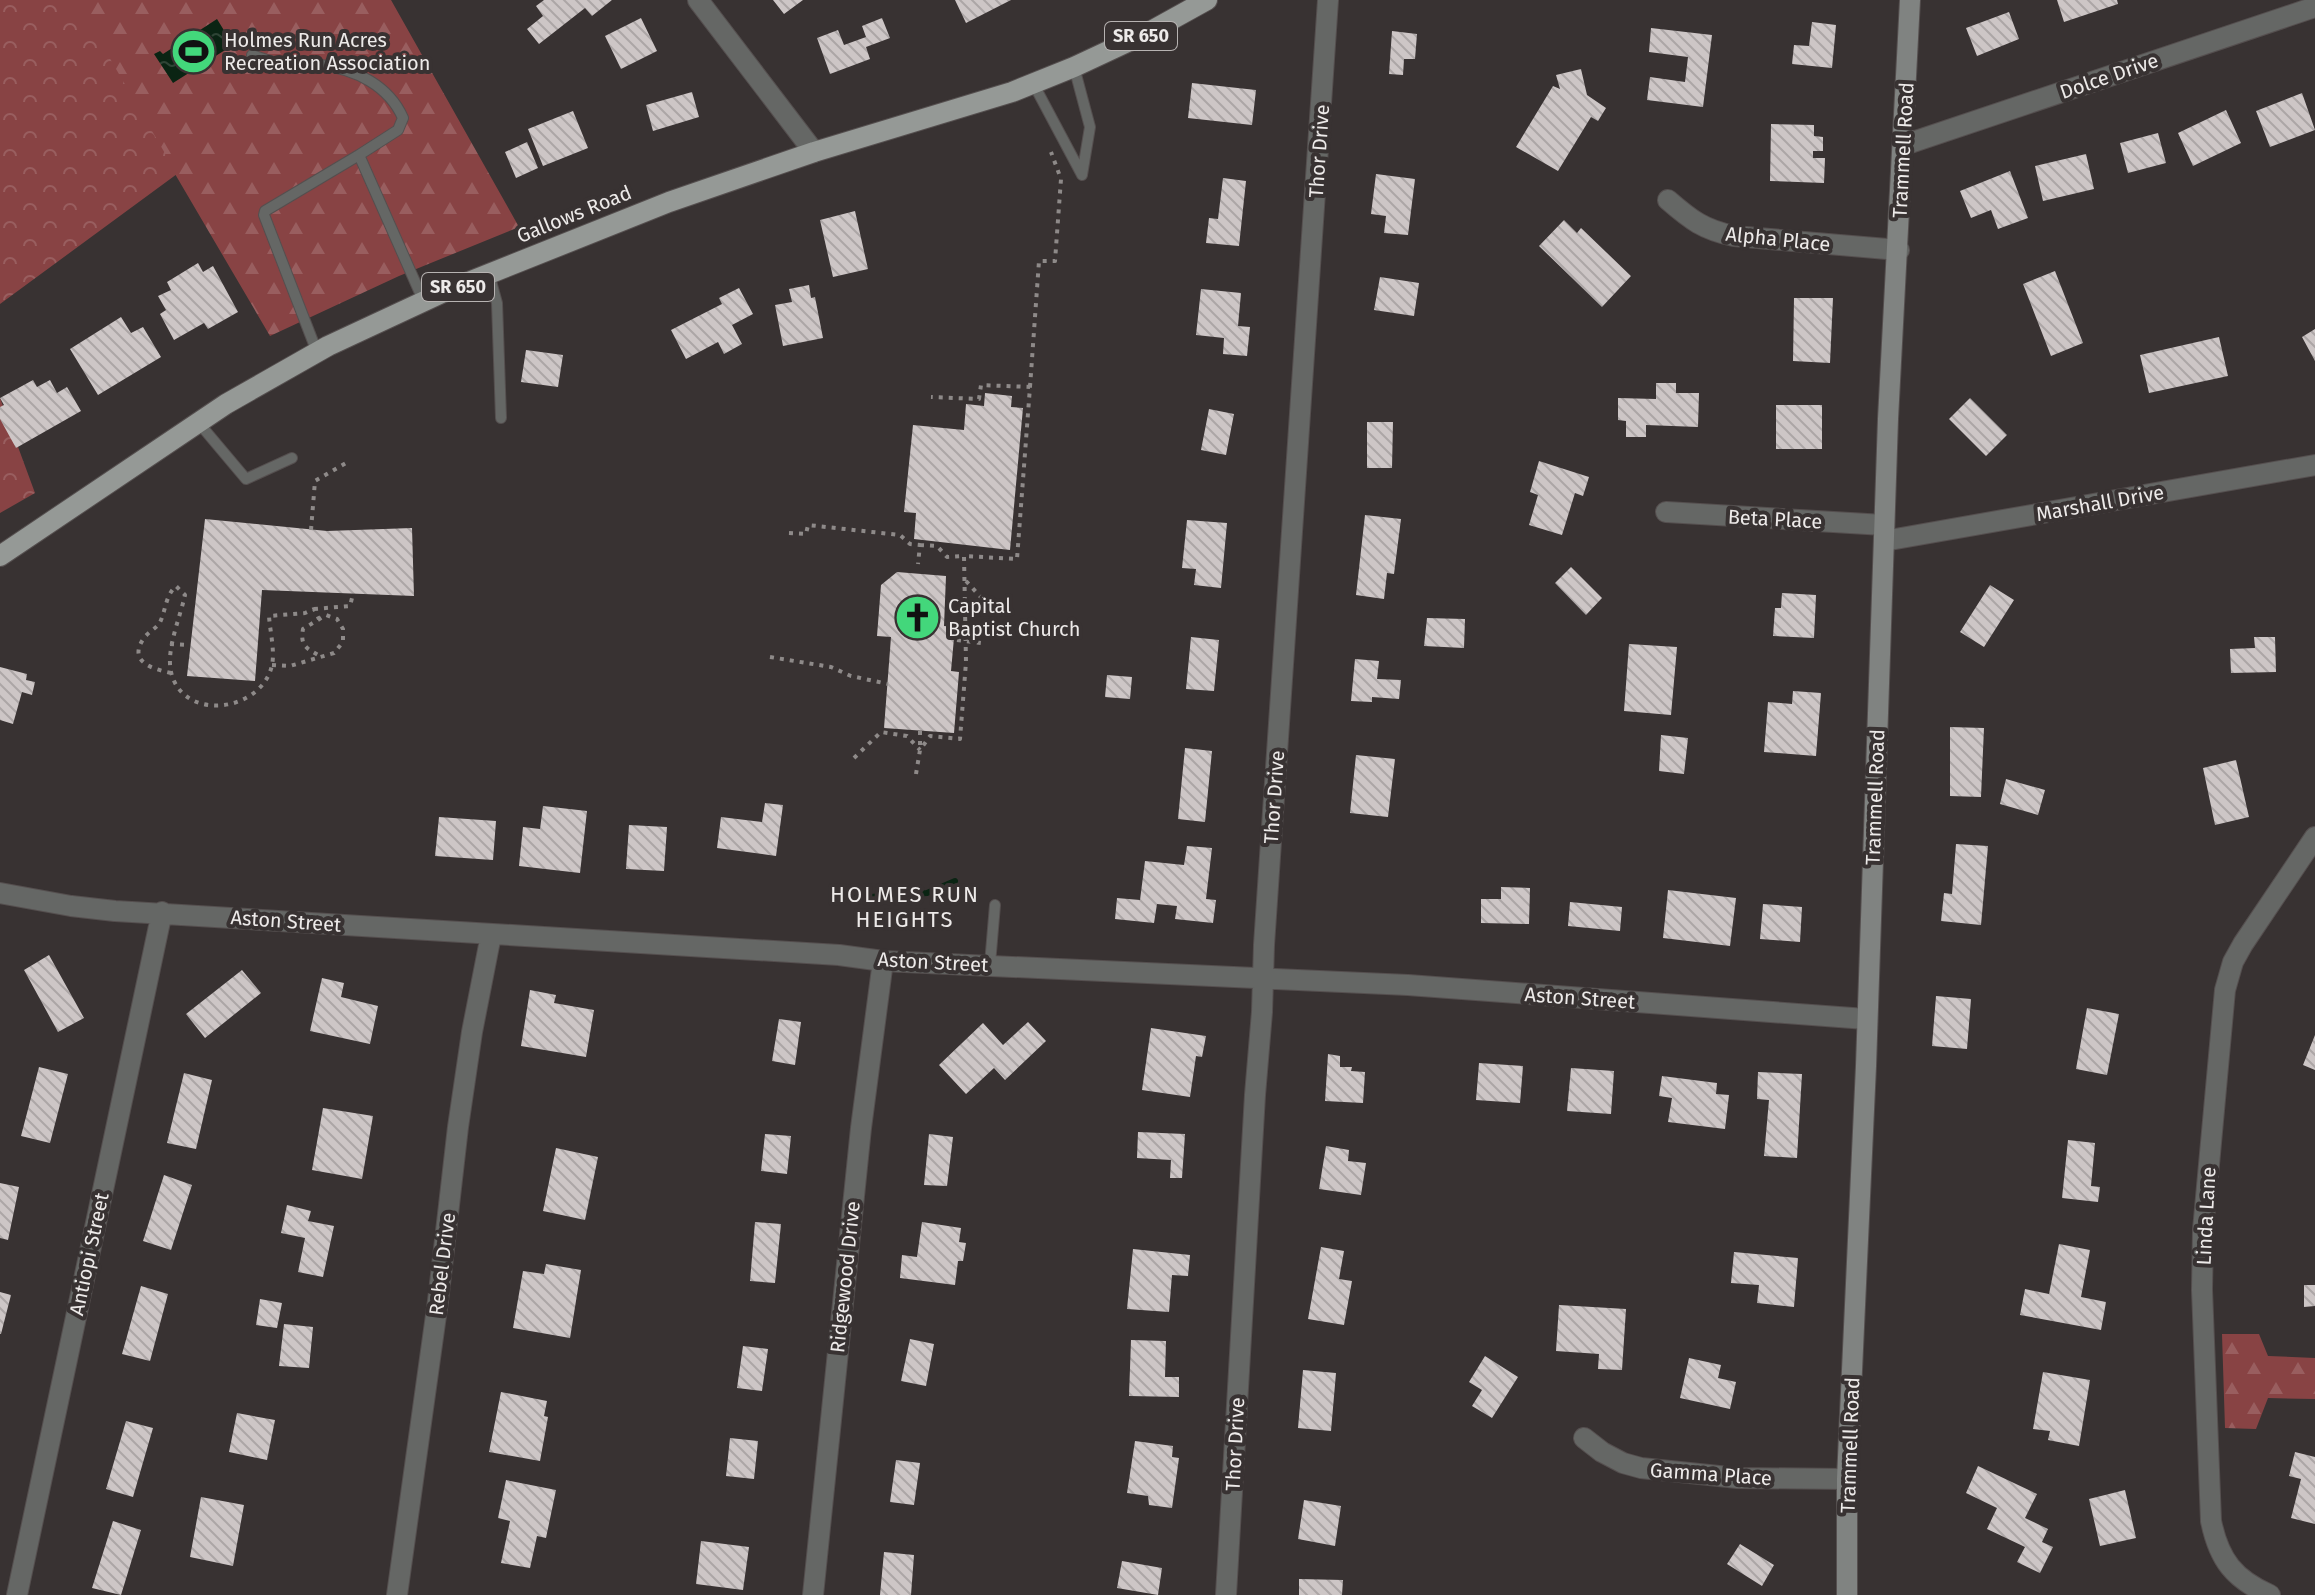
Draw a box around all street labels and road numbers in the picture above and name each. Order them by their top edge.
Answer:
road number: SR 650 [1105,22,1177,50]
street label: Dolce Drive [2057,48,2161,104]
street label: Trammell Road [1887,81,1919,219]
street label: Thor Drive [1304,103,1334,199]
street label: Gallows Road [513,180,635,248]
street label: Alpha Place [1724,222,1832,256]
road number: SR 650 [422,273,494,301]
street label: Marshall Drive [2034,480,2166,526]
street label: Beta Place [1727,505,1823,533]
street label: Trammell Road [1861,729,1889,865]
street label: Thor Drive [1259,749,1289,845]
street label: Aston Street [230,905,343,937]
street label: Aston Street [877,947,990,977]
street label: Aston Street [1524,982,1637,1014]
street label: Linda Lane [2191,1166,2221,1266]
street label: Antiopi Street [64,1190,114,1318]
street label: Ridgewood Drive [825,1200,865,1354]
street label: Rebel Drive [424,1211,460,1317]
street label: Trammell Road [1836,1377,1864,1513]
street label: Thor Drive [1221,1397,1249,1491]
street label: Gamma Place [1649,1458,1773,1490]

